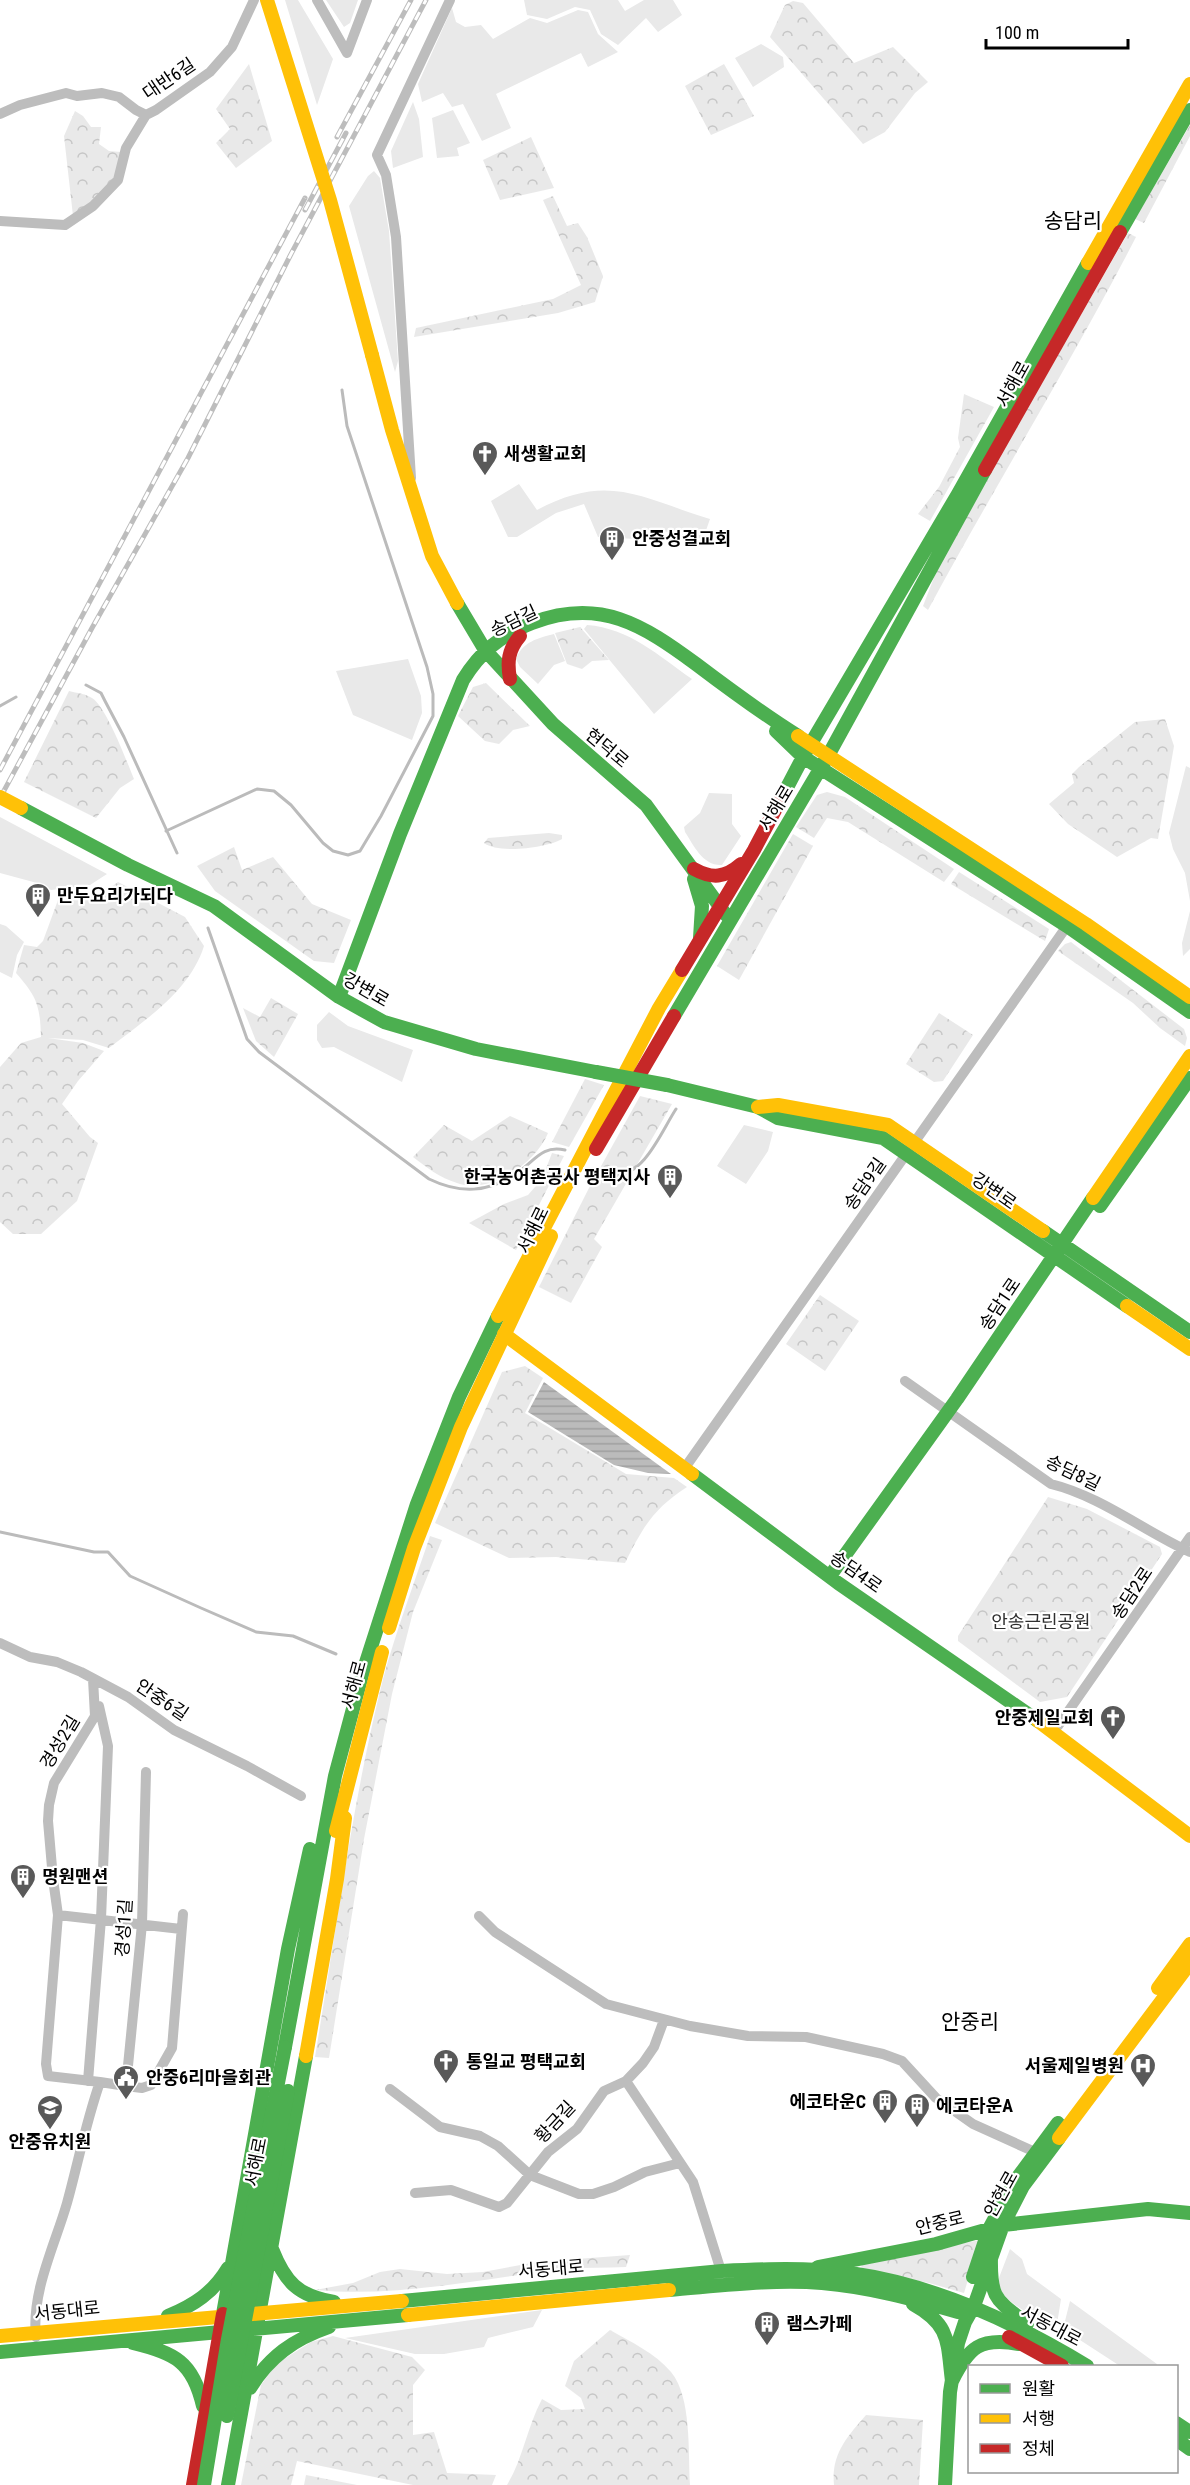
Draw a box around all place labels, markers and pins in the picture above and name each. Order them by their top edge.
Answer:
church icon: 새생활교회 [470,439,500,477]
place label: 새생활교회 [504,443,587,464]
building icon: 안중성결교회 [597,524,627,562]
place label: 안중성결교회 [632,528,731,549]
building icon: 만두요리가되다 [23,881,53,919]
place label: 만두요리가되다 [57,885,173,906]
building icon: 한국농어촌공사 평택지사 [655,1162,685,1200]
place label: 한국농어촌공사 평택지사 [464,1166,650,1187]
church icon: 안중제일교회 [1098,1703,1128,1741]
place label: 안중제일교회 [995,1707,1094,1728]
building icon: 명원맨션 [8,1862,38,1900]
place label: 명원맨션 [42,1866,108,1887]
church icon: 통일교 평택교회 [431,2047,461,2085]
place label: 통일교 평택교회 [466,2051,586,2072]
hospital icon: 서울제일병원 [1128,2051,1158,2089]
place label: 서울제일병원 [1025,2055,1124,2076]
public building icon: 안중6리마을회관 [111,2063,141,2101]
place label: 안중6리마을회관 [146,2067,271,2088]
building icon: 에코타운C [870,2087,900,2125]
place label: 에코타운C [790,2091,866,2112]
building icon: 에코타운A [902,2091,932,2129]
school or university icon: 안중유치원 [35,2093,65,2131]
place label: 에코타운A [936,2095,1013,2116]
place label: 안중유치원 [9,2131,91,2152]
building icon: 램스카페 [752,2309,782,2347]
place label: 램스카페 [786,2313,852,2334]

